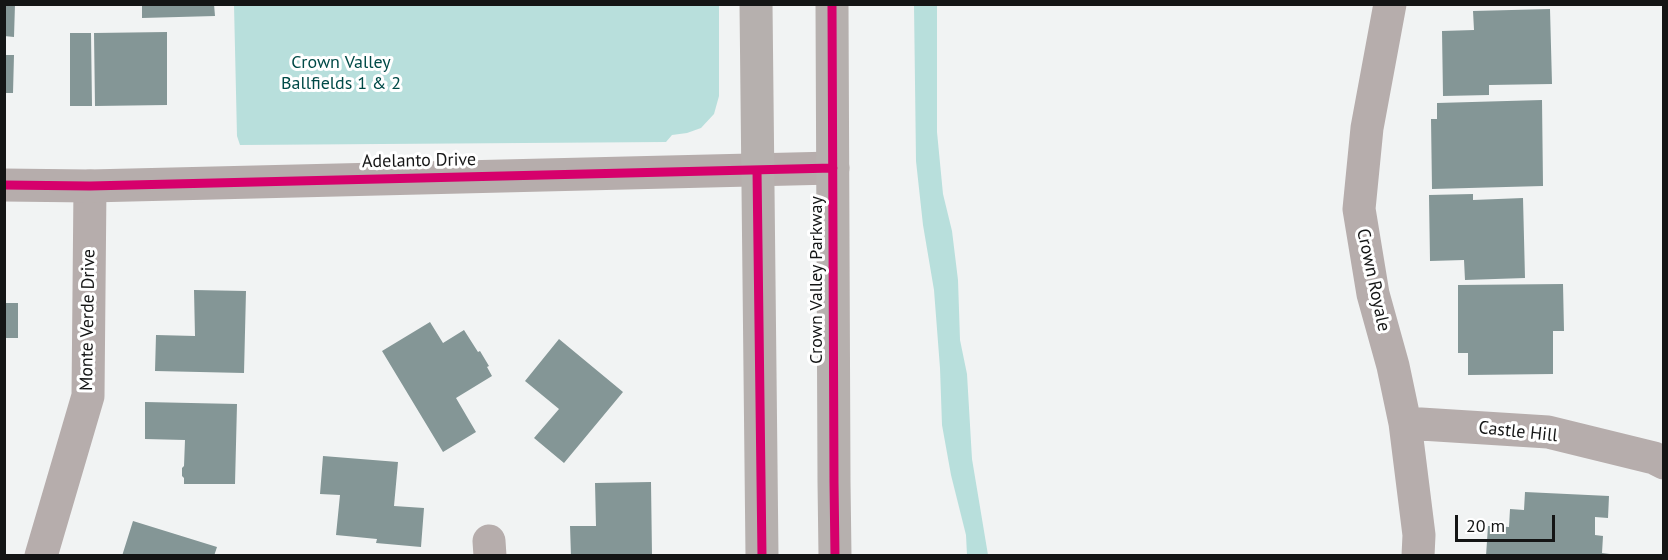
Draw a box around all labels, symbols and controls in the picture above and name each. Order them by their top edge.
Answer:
park label: Crown Valley Ballfields 1 & 2 [281,52,401,94]
street label: Adelanto Drive [362,149,476,173]
street label: Crown Valley Parkway [806,196,828,364]
street label: Crown Royale [1352,227,1394,333]
street label: Monte Verde Drive [76,249,100,391]
street label: Castle Hill [1477,417,1559,447]
scale bar [1458,503,1558,541]
text: 20 m [1466,514,1505,537]

